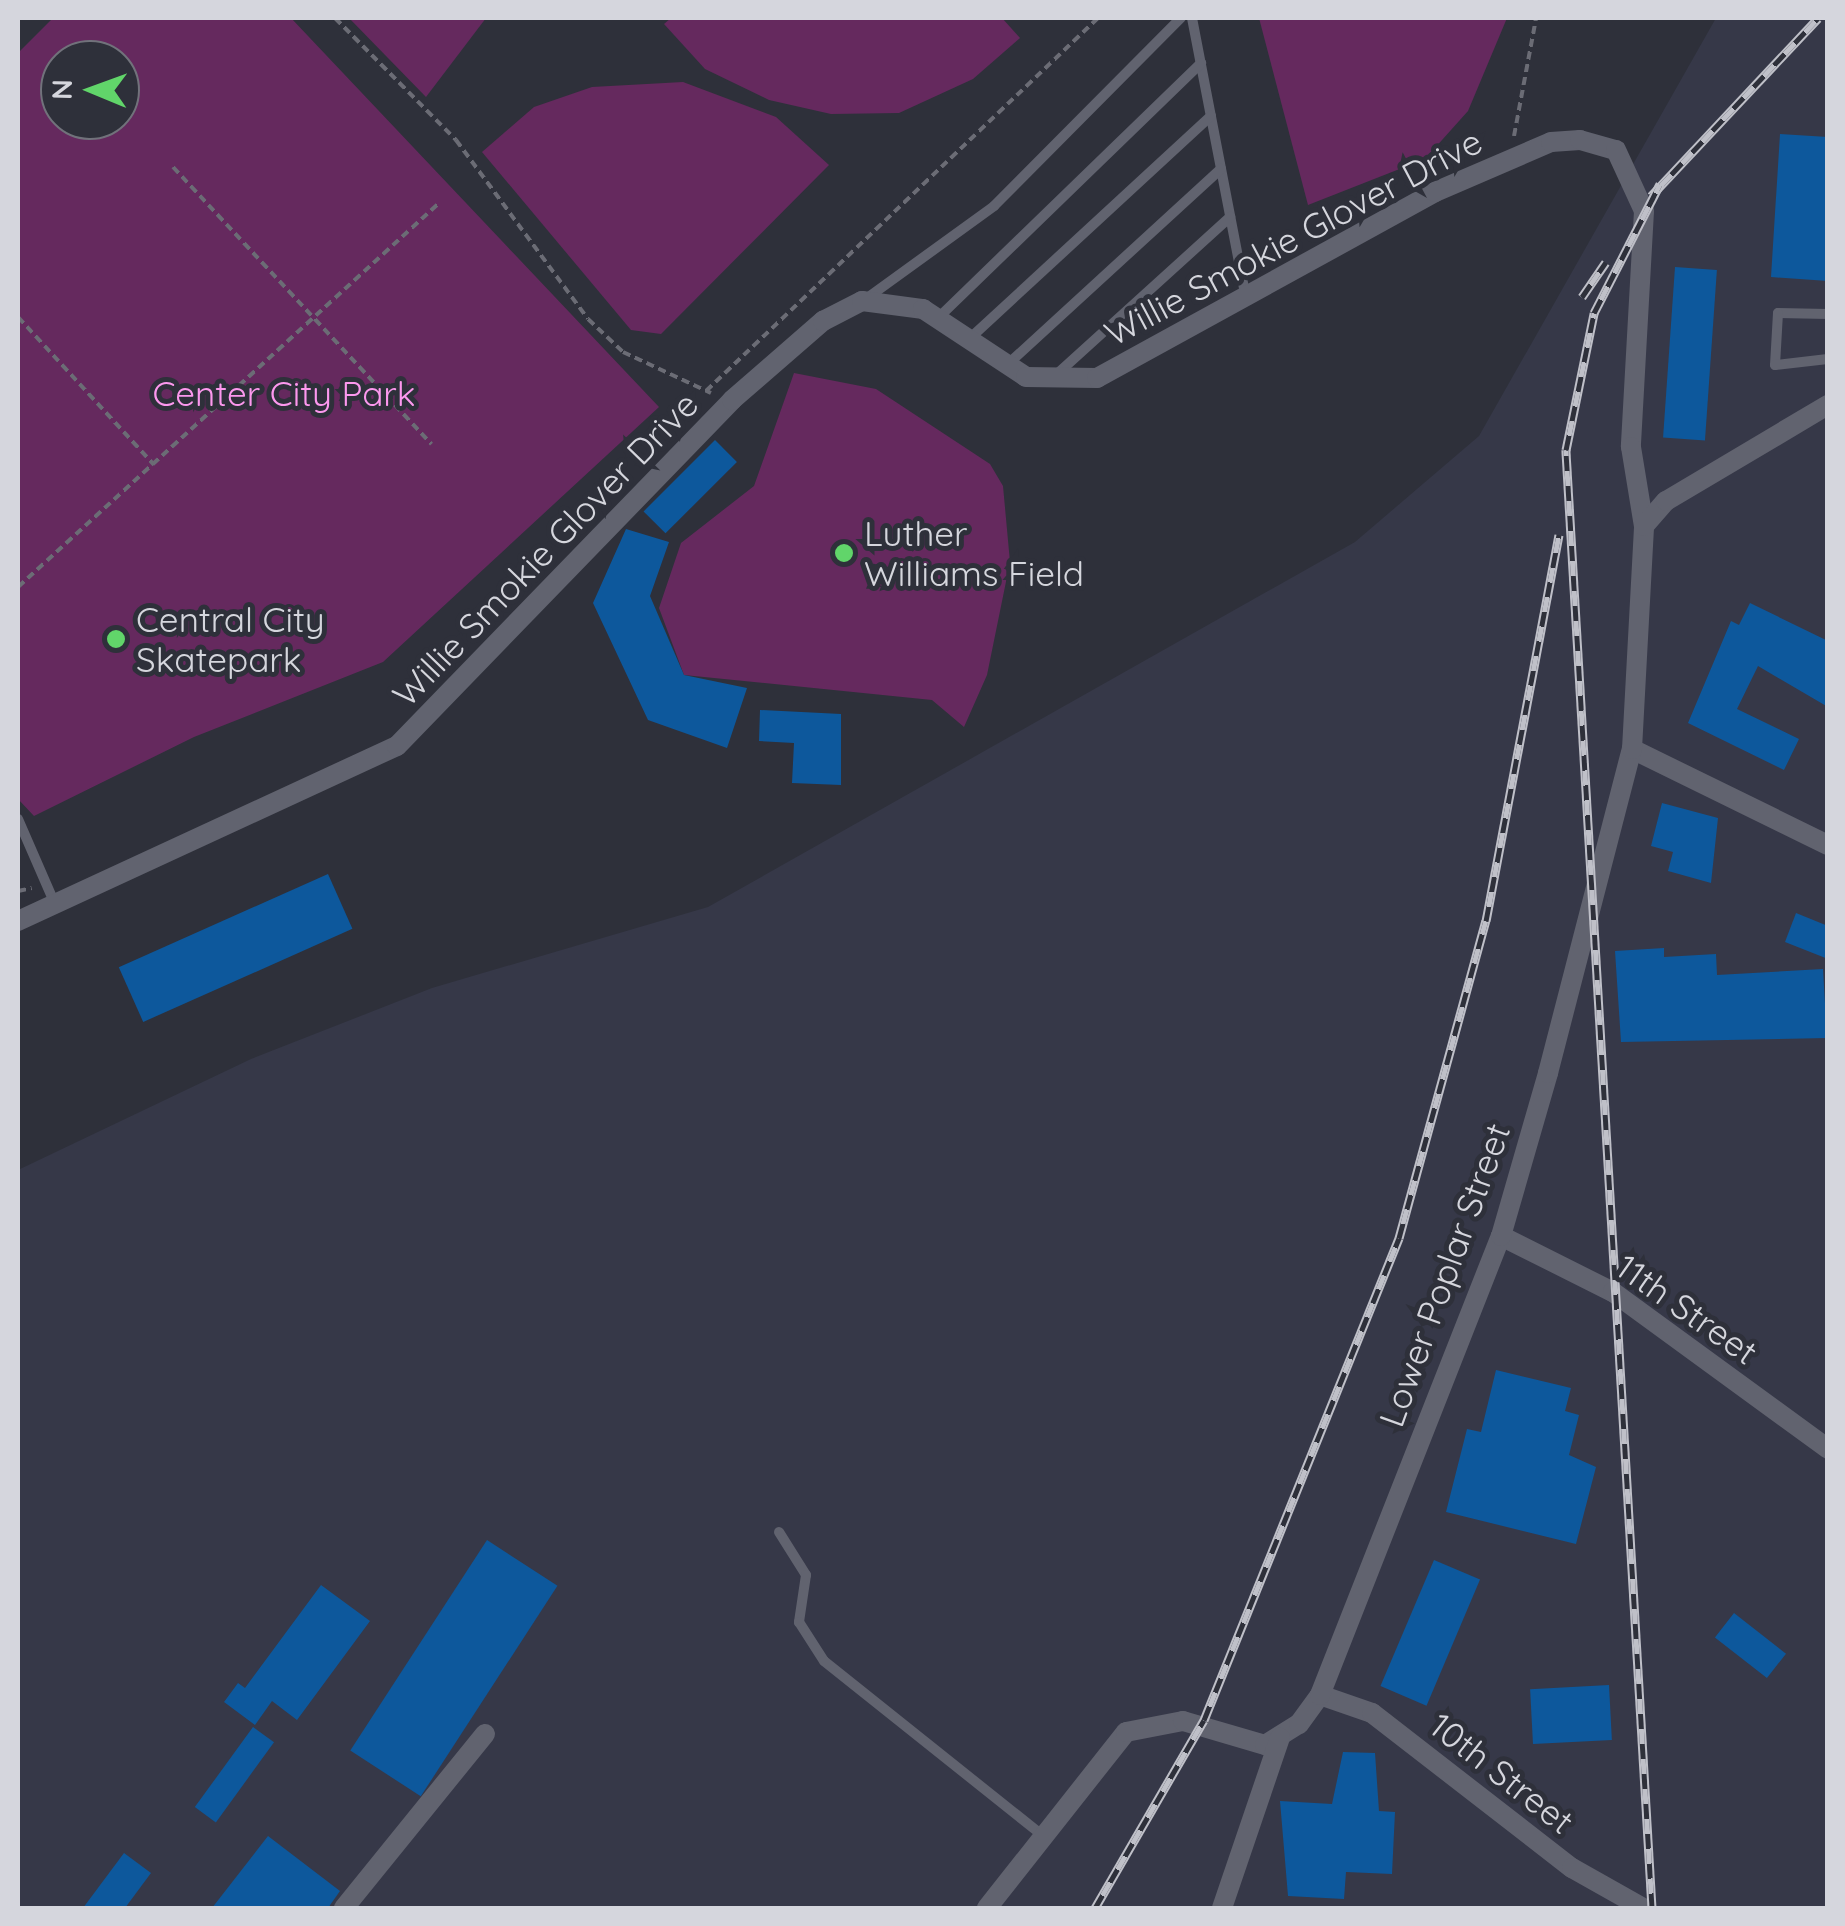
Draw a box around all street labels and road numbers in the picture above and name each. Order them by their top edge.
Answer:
street label: Willie Smokie Glover Drive [1097,120,1489,354]
street label: Willie Smokie Glover Drive [384,383,706,715]
street label: Lower Poplar Street [1370,1118,1518,1432]
street label: 11th Street [1608,1245,1766,1373]
street label: 10th Street [1422,1704,1582,1842]

